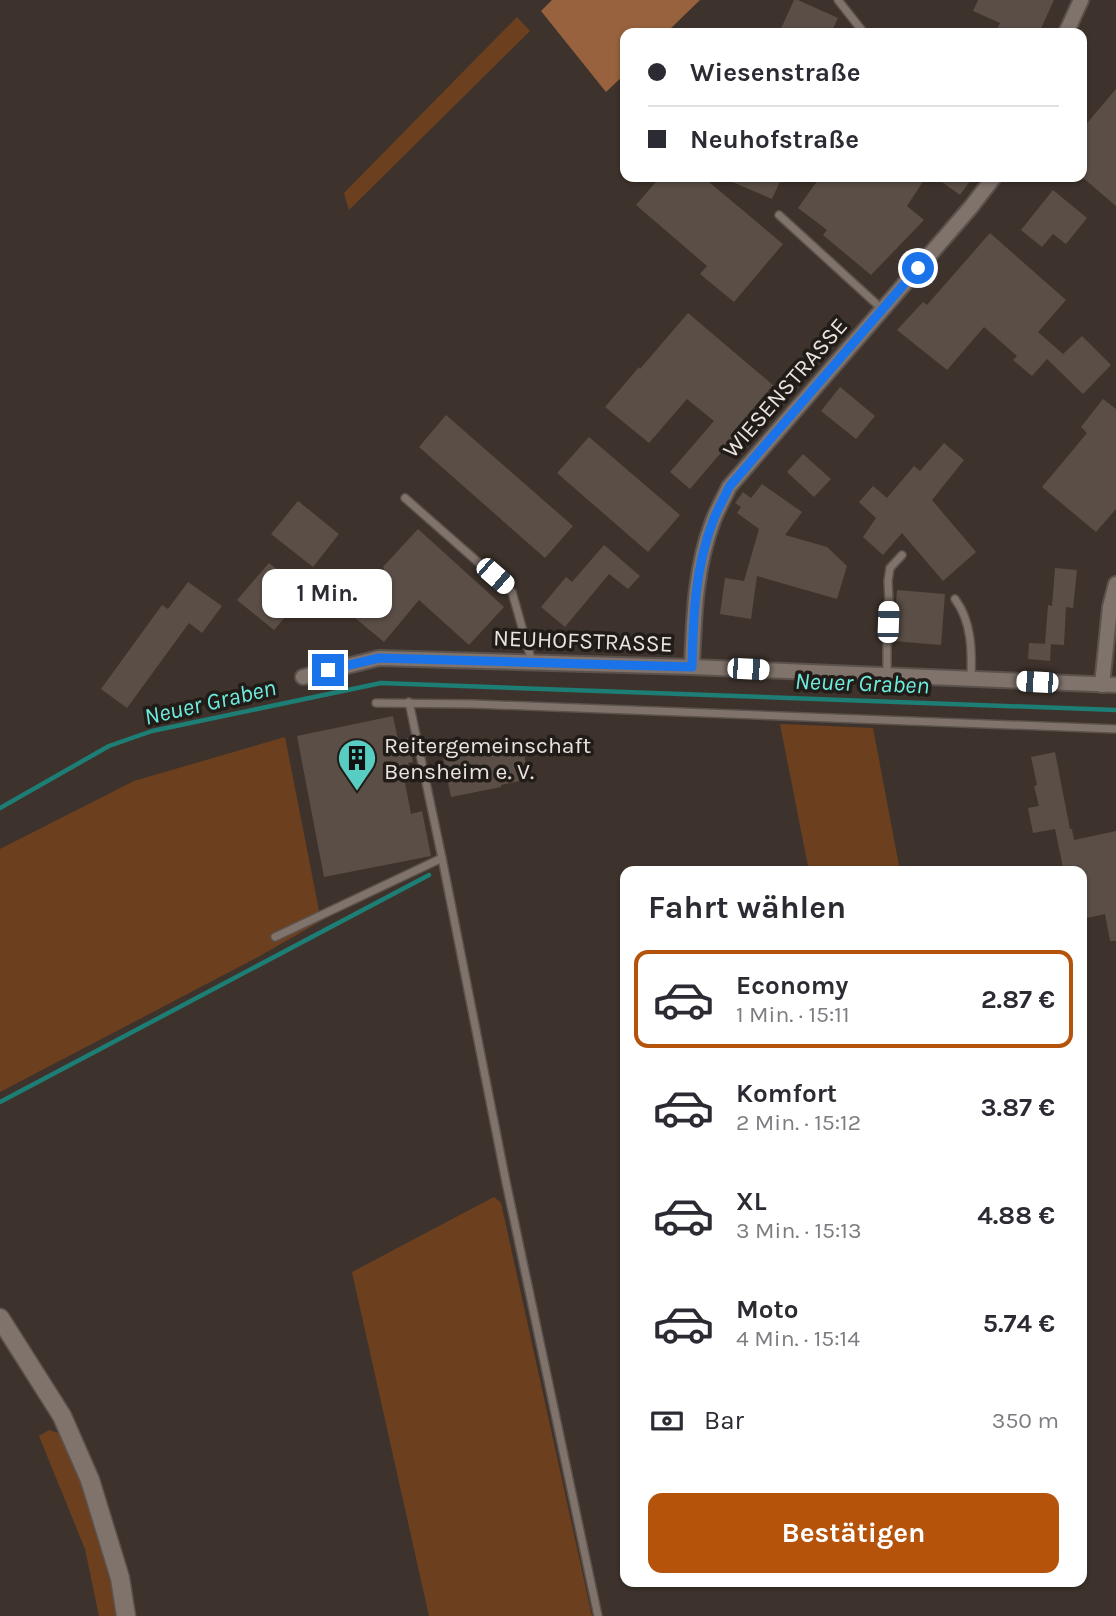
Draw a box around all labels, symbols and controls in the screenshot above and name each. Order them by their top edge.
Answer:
text: Wiesenstraße [690,57,861,88]
text: Neuhofstraße [690,124,859,155]
route start [902,252,934,284]
street label: WIESENSTRASSE [717,313,853,463]
car [473,554,518,598]
callout: 1 Min. [263,568,393,618]
text: 1 Min. [297,580,357,607]
car [877,601,900,643]
street label: NEUHOFSTRASSE [493,624,673,658]
route end [312,654,344,686]
car [727,657,770,681]
water label: Neuer Graben [794,667,930,699]
car [1016,670,1059,694]
water label: Neuer Graben [141,673,279,731]
place label: Reitergemeinschaft Bensheim e. V. [384,732,591,785]
building icon: Reitergemeinschaft Bensheim e. V. [336,737,378,792]
text: Fahrt wählen [648,889,846,926]
icon: car [652,968,715,1031]
text: Economy [736,970,848,1001]
text: 2.87 € [981,984,1055,1015]
text: 1 Min. · 15:11 [736,1001,850,1028]
icon: car [652,1076,715,1139]
text: Komfort [736,1078,837,1109]
text: 3.87 € [980,1092,1055,1123]
text: 2 Min. · 15:12 [736,1109,861,1136]
icon: car [652,1184,715,1247]
text: XL [736,1186,767,1217]
text: 4.88 € [977,1200,1055,1231]
text: 3 Min. · 15:13 [736,1217,861,1244]
icon: car [652,1292,715,1355]
text: Moto [736,1294,798,1325]
text: 5.74 € [983,1308,1055,1339]
text: 4 Min. · 15:14 [736,1325,860,1352]
icon: cash [648,1402,686,1440]
text: Bar [704,1405,744,1436]
text: 350 m [992,1407,1059,1434]
button: Bestätigen [648,1493,1059,1573]

